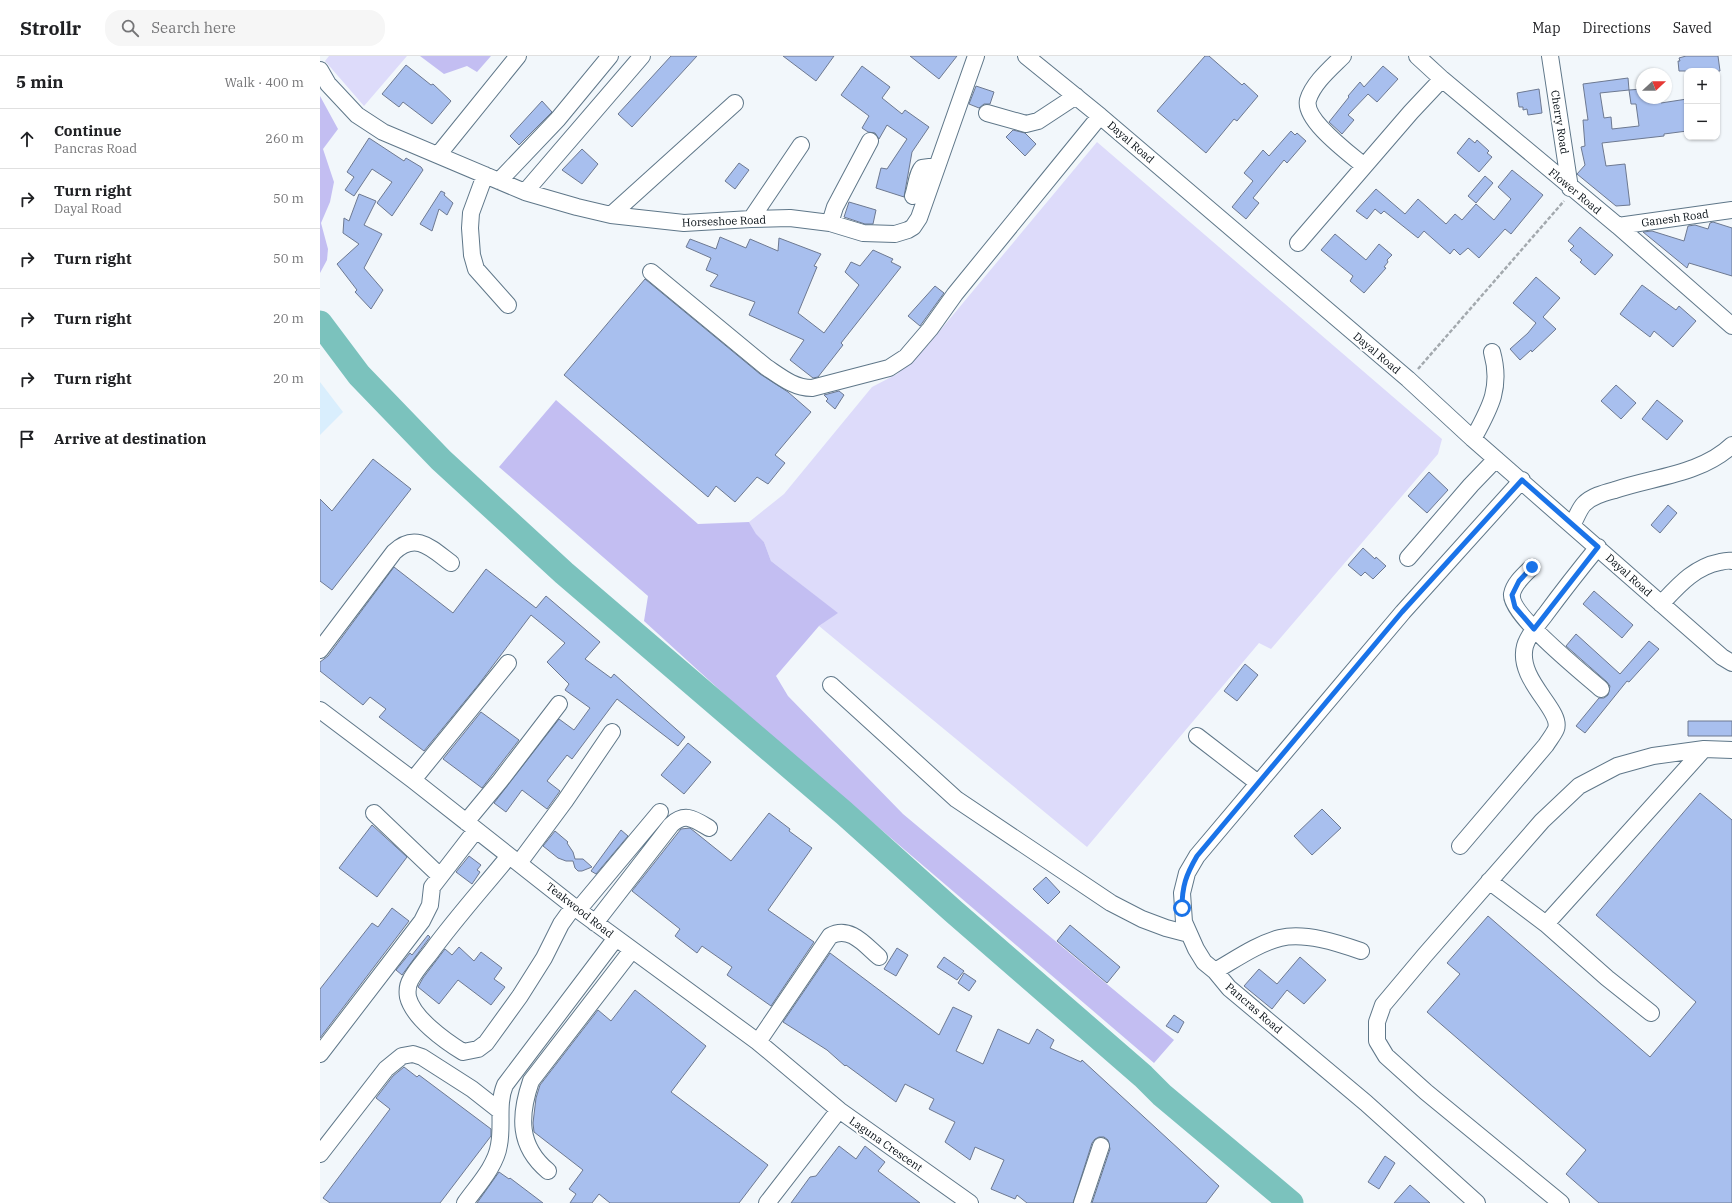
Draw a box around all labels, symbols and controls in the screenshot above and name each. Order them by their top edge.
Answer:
search box [105,10,385,46]
text: Strollr [20,16,81,40]
icon: search [119,17,141,39]
text: Search here [151,18,236,37]
text: Map [1532,19,1561,37]
text: Directions [1583,19,1651,37]
text: Saved [1673,19,1712,37]
north arrow [1636,68,1672,104]
map controls [1684,68,1720,140]
button: + [1684,68,1720,104]
text: 5 min [16,71,64,93]
text: Walk · 400 m [225,74,304,91]
street label: Cherry Road [1548,89,1572,155]
button: − [1684,104,1720,140]
street label: Dayal Road [1105,118,1158,166]
text: Continue [54,121,121,140]
icon: ahead [16,128,38,150]
text: 260 m [265,130,304,147]
text: Pancras Road [54,140,137,157]
street label: Flower Road [1546,165,1604,217]
text: Turn right [54,181,132,200]
icon: right [16,188,38,210]
text: 50 m [273,190,304,207]
text: Dayal Road [54,200,122,217]
street label: Ganesh Road [1640,206,1710,230]
street label: Horseshoe Road [682,213,767,229]
icon: right [16,248,38,270]
text: Turn right [54,249,132,268]
text: 50 m [273,250,304,267]
icon: right [16,308,38,330]
text: Turn right [54,309,132,328]
text: 20 m [273,310,304,327]
street label: Dayal Road [1350,329,1404,377]
icon: right [16,368,38,390]
text: Turn right [54,369,132,388]
text: 20 m [273,370,304,387]
icon: arrive [16,428,38,450]
text: Arrive at destination [54,429,206,448]
street label: Dayal Road [1603,551,1655,600]
route end [1523,558,1541,576]
street label: Teakwood Road [544,879,617,941]
route start [1173,899,1191,917]
street label: Pancras Road [1223,980,1285,1037]
street label: Laguna Crescent [847,1113,925,1175]

